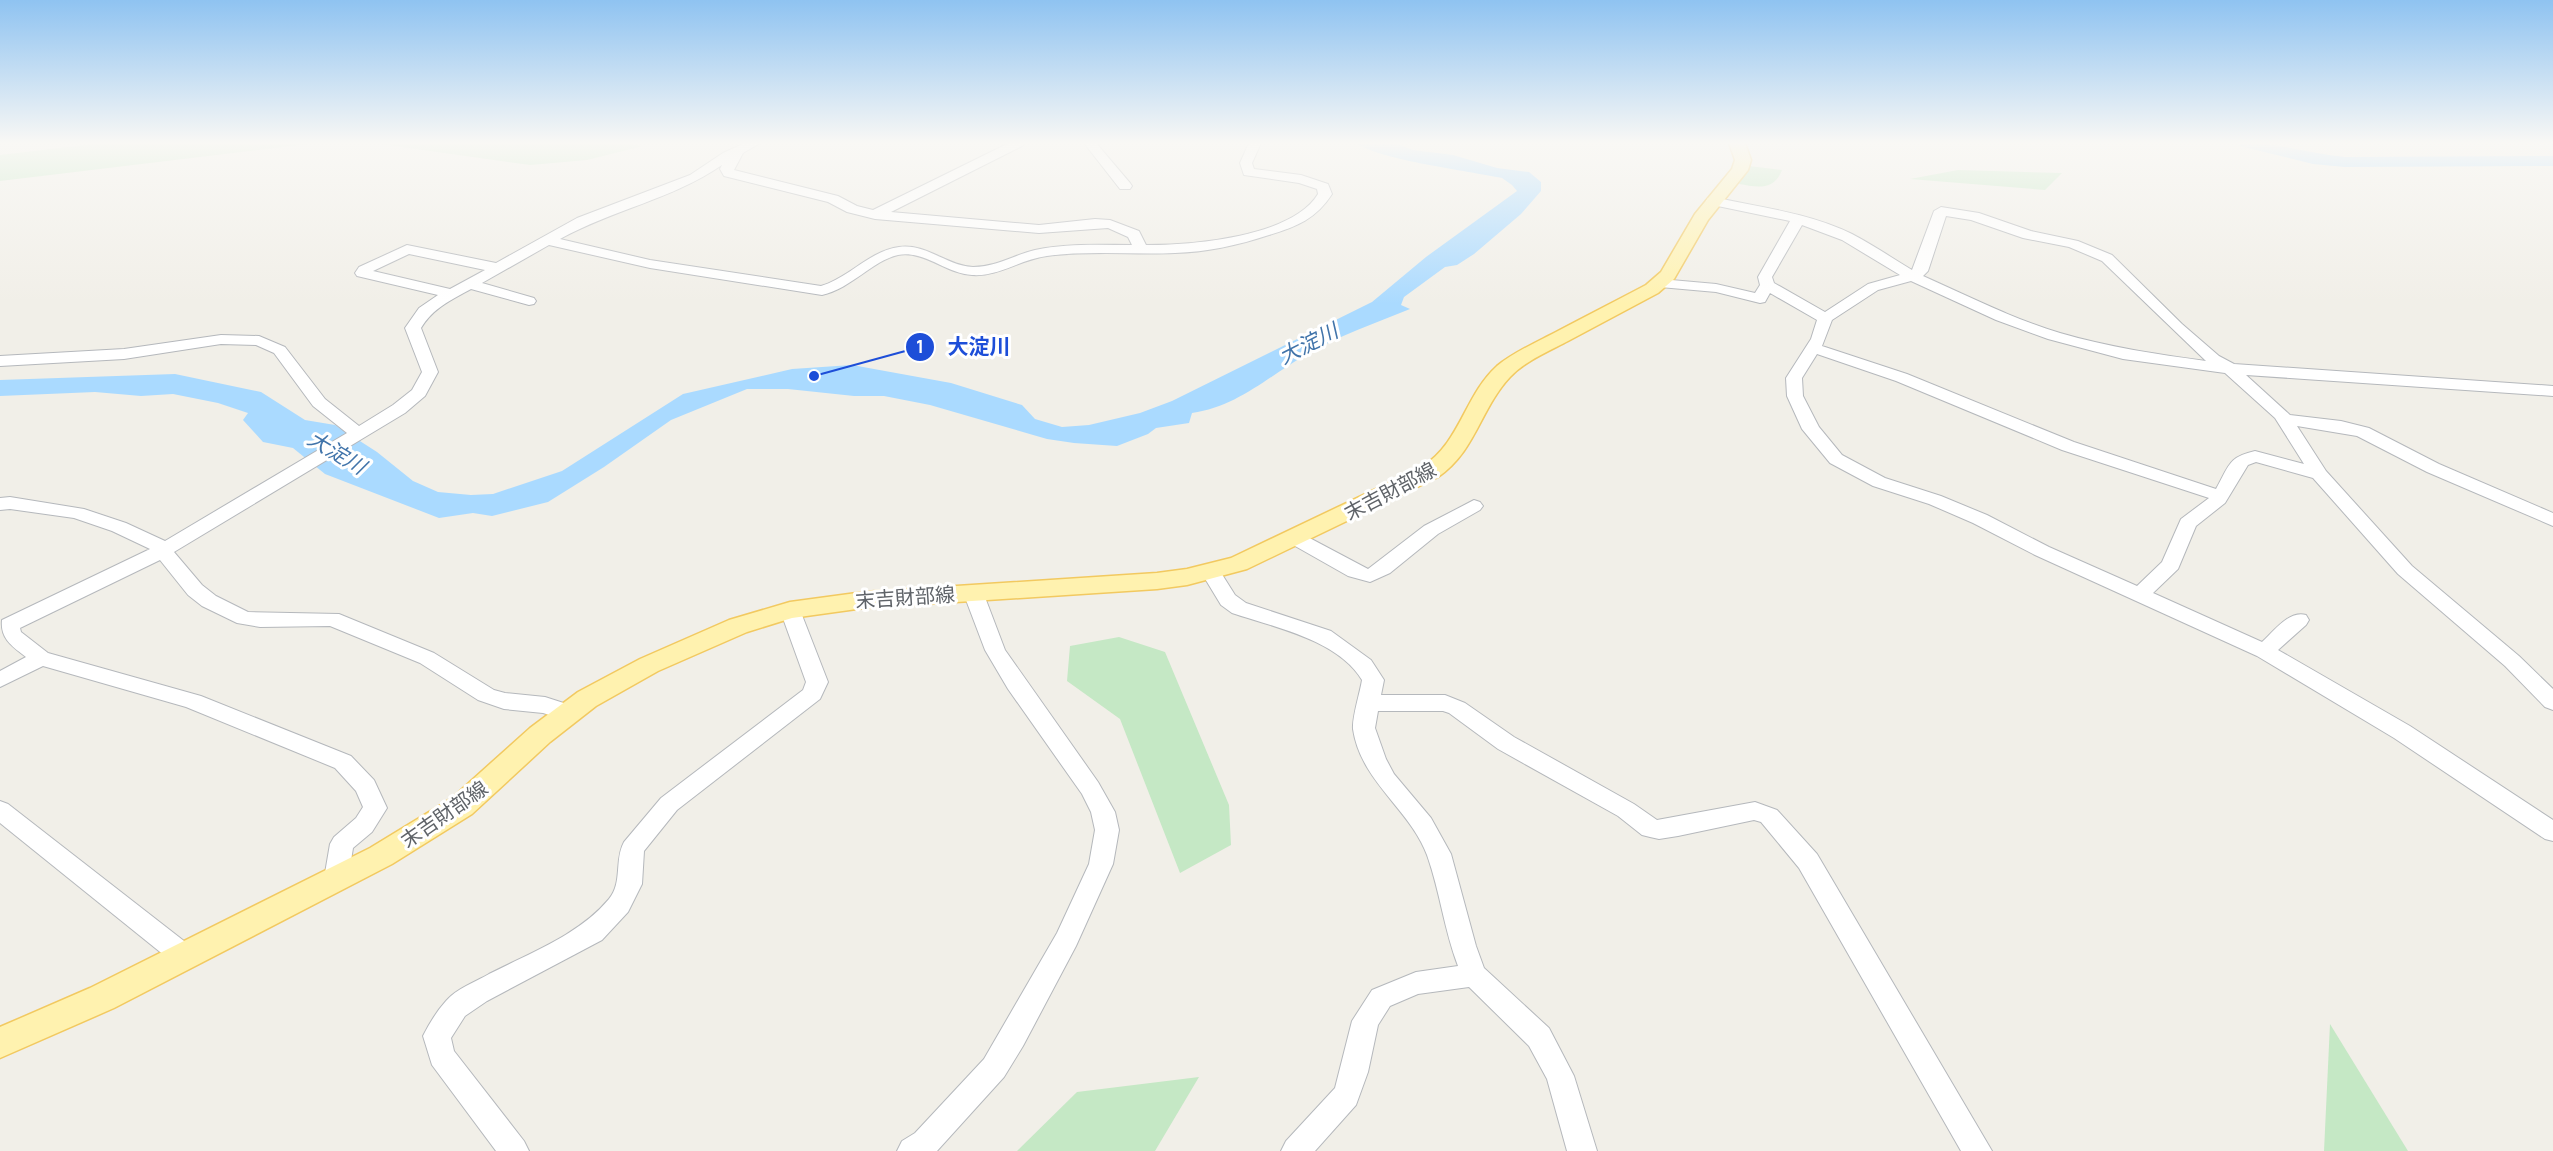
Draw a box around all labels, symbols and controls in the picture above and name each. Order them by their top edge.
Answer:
water label: 大淀川 [1274,315,1344,370]
callout: 大淀川 [905,327,1022,366]
text: 大淀川 [948,332,1011,360]
text: 1 [916,334,924,358]
water label: 大淀川 [303,424,373,481]
street label: 末吉財部線 [1340,456,1440,526]
street label: 末吉財部線 [854,580,956,614]
street label: 末吉財部線 [395,774,493,854]

